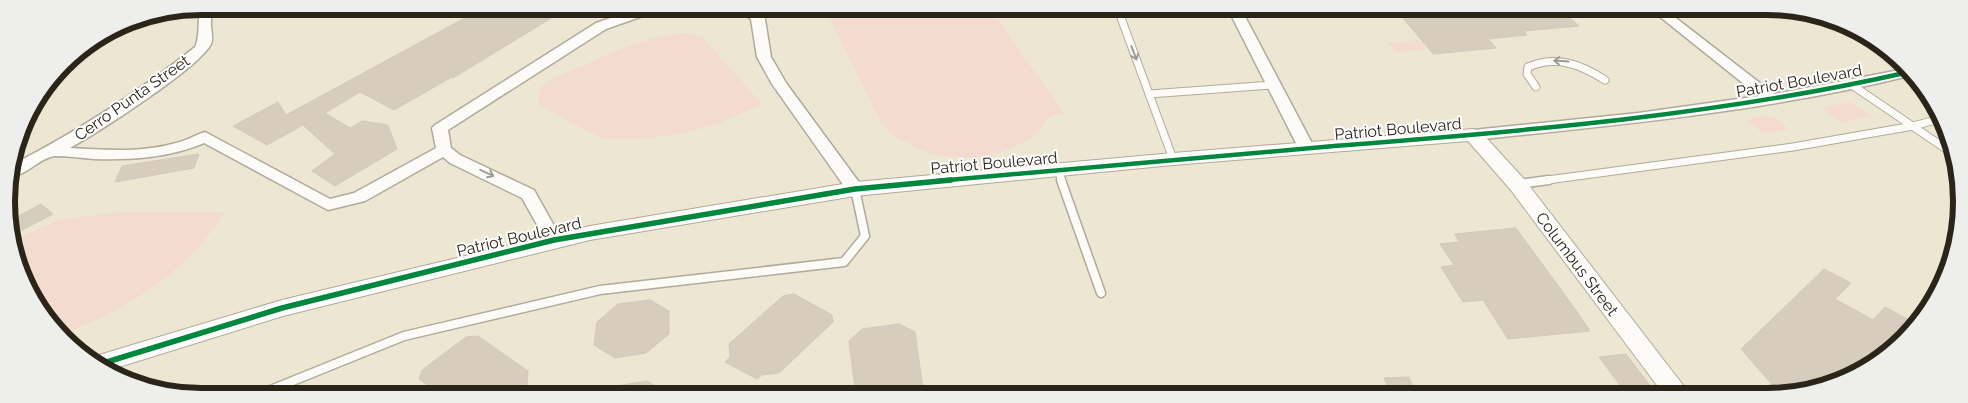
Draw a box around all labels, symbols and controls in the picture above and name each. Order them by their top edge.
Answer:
one-way arrow [1130,45,1139,60]
street label: Cerro Punta Street [71,51,194,145]
one-way arrow [1554,57,1570,66]
street label: Patriot Boulevard [1735,61,1863,101]
street label: Patriot Boulevard [1334,114,1462,144]
street label: Patriot Boulevard [930,148,1058,178]
one-way arrow [479,169,494,179]
street label: Columbus Street [1532,209,1622,320]
street label: Patriot Boulevard [455,213,583,261]

